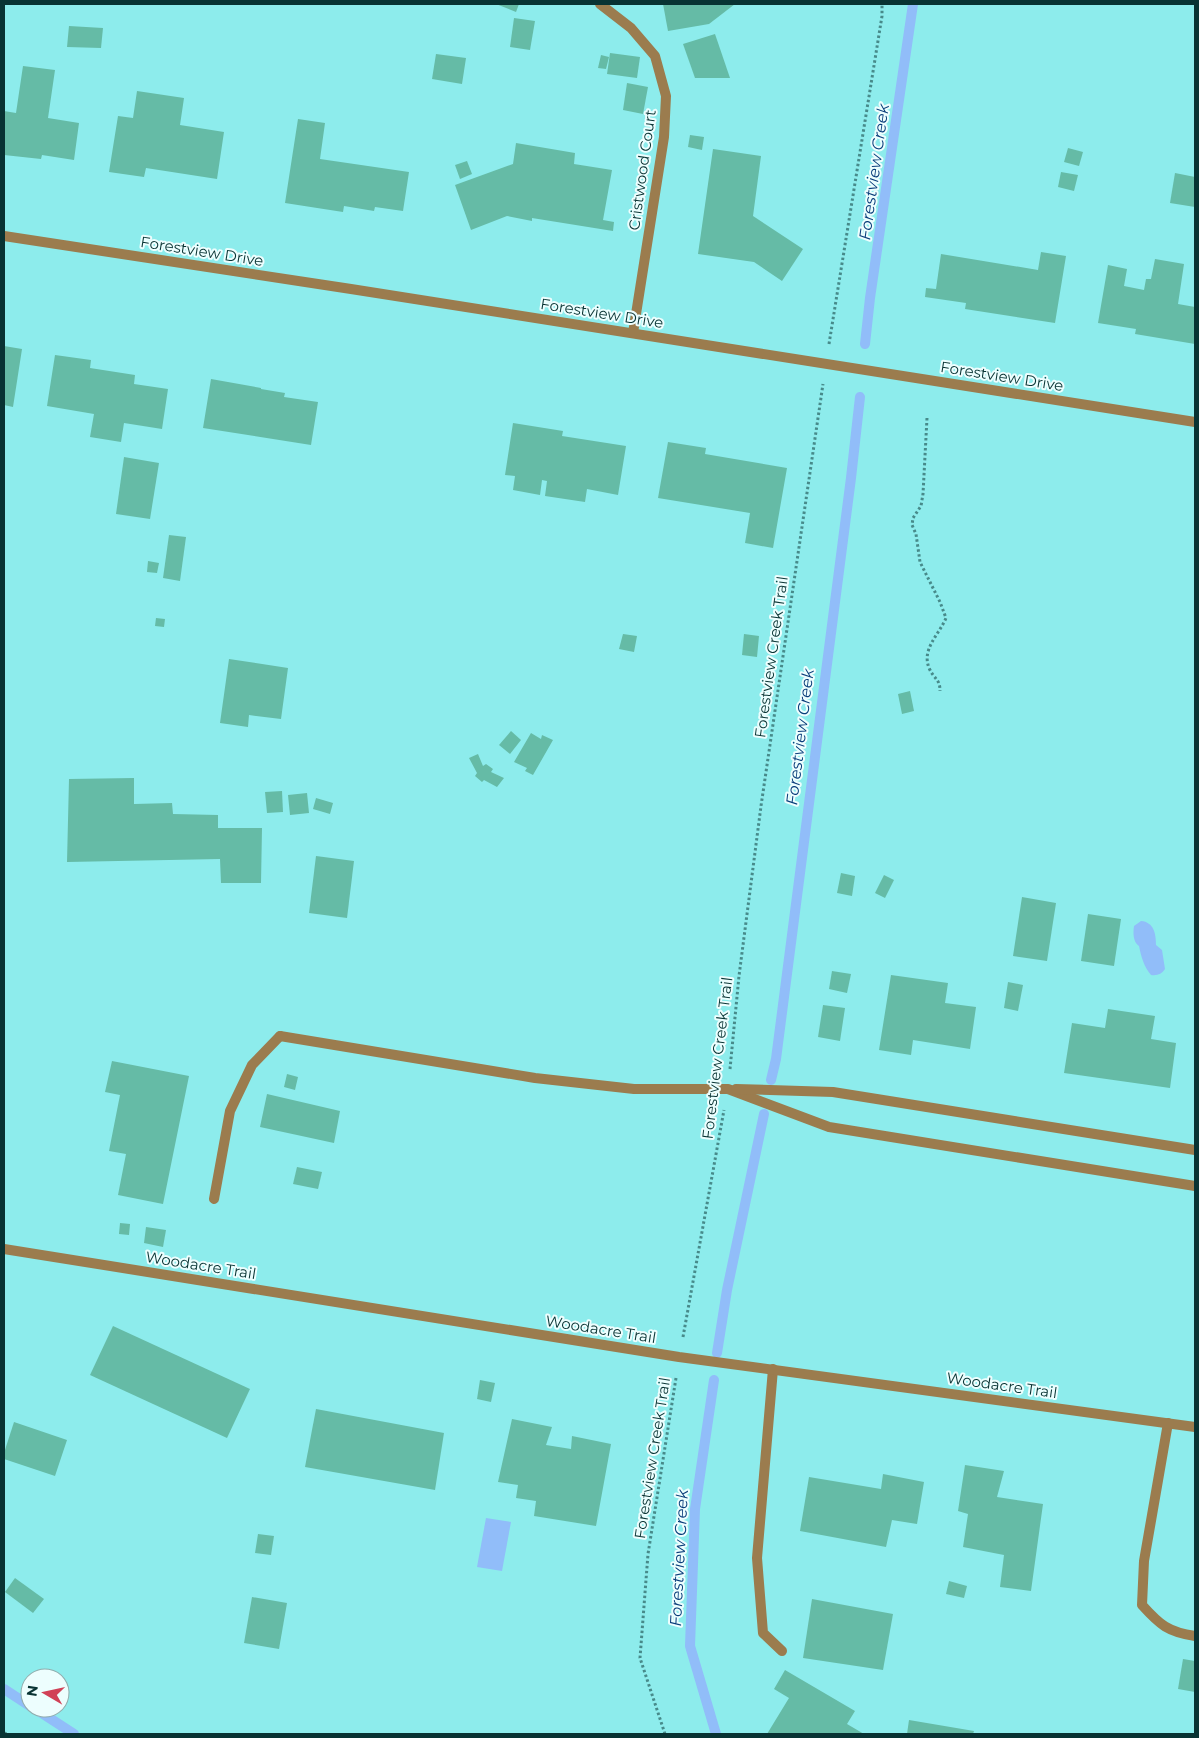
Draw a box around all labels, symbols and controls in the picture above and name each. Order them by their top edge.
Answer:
water label: Forestview Creek [855,101,893,241]
street label: Cristwood Court [624,108,660,232]
street label: Forestview Drive [139,232,265,270]
street label: Forestview Drive [539,294,665,332]
street label: Forestview Drive [939,357,1065,395]
street label: Forestview Creek Trail [750,575,792,739]
water label: Forestview Creek [782,666,818,806]
street label: Forestview Creek Trail [698,976,736,1140]
street label: Woodacre Trail [144,1247,258,1283]
street label: Woodacre Trail [544,1311,658,1347]
street label: Woodacre Trail [945,1368,1059,1402]
street label: Forestview Creek Trail [630,1376,674,1540]
water label: Forestview Creek [666,1488,692,1627]
north arrow [20,1668,70,1718]
text: N [22,1684,42,1698]

